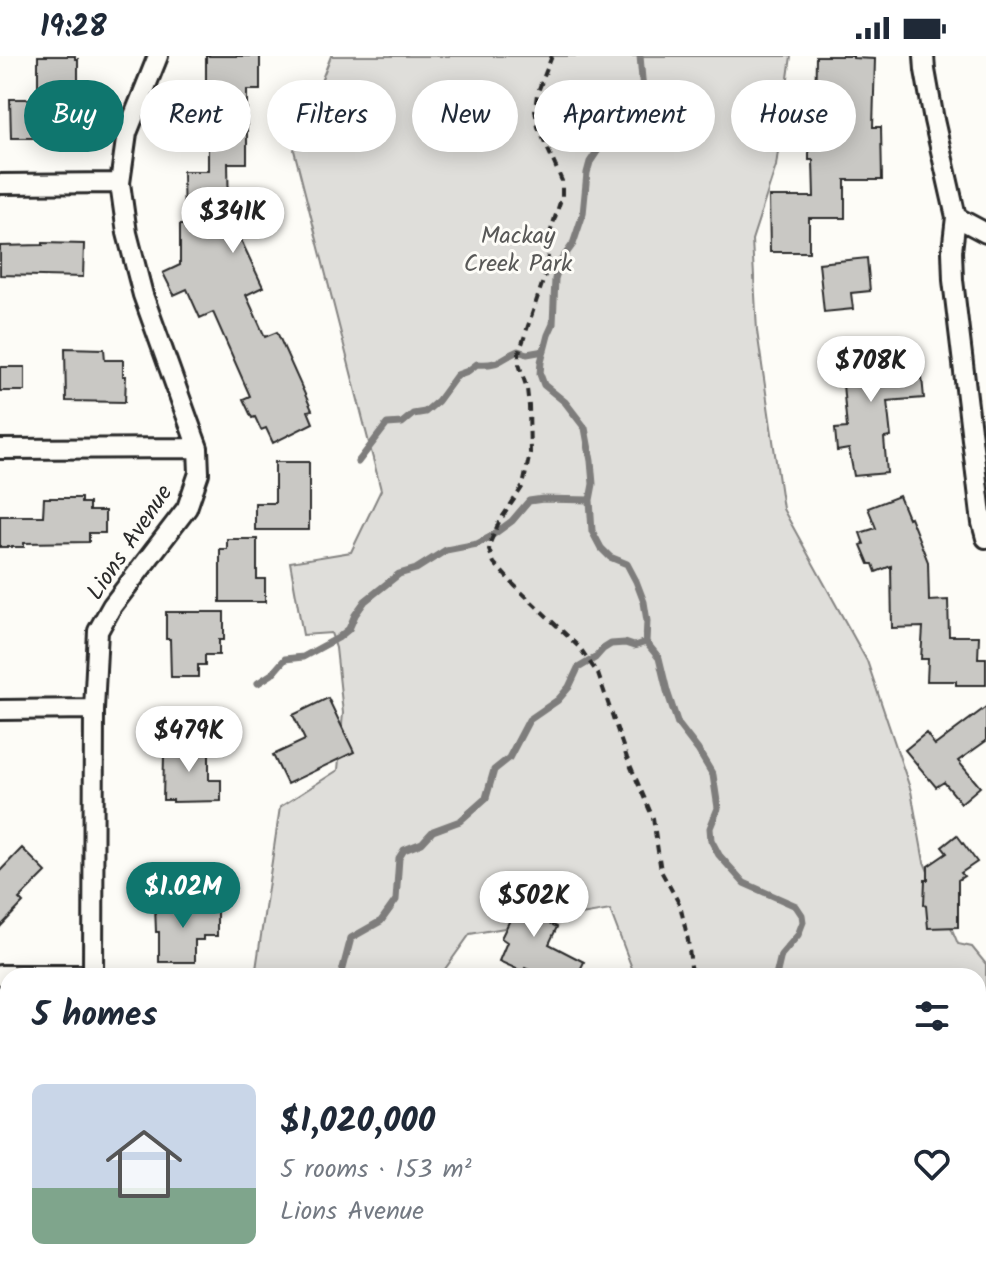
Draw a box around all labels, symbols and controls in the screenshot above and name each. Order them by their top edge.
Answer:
text: 19:28 [40,4,107,52]
chip: Buy [24,80,124,152]
chip: Rent [140,80,251,152]
chip: Filters [267,80,396,152]
chip: New [412,80,518,152]
chip: Apartment [534,80,715,152]
chip: House [731,80,856,152]
pin: $341K [177,187,289,255]
text: $341K [199,192,267,234]
park label: Mackay Creek Park [464,217,573,284]
pin: $708K [815,336,927,404]
text: $708K [835,341,907,383]
street label: Lions Avenue [77,477,184,609]
pin: $479K [133,706,245,774]
text: $479K [154,711,224,753]
pin: $1.02M [118,862,248,930]
text: $1.02M [144,867,222,909]
pin: $502K [478,871,590,939]
text: $502K [498,876,570,918]
text: 5 homes [32,989,157,1043]
icon: filters [910,994,954,1038]
text: $1,020,000 [280,1095,435,1149]
icon: home [96,1116,192,1212]
icon: heart [910,1142,954,1186]
text: 5 rooms · 153 m² [280,1149,471,1191]
text: Lions Avenue [280,1191,424,1233]

